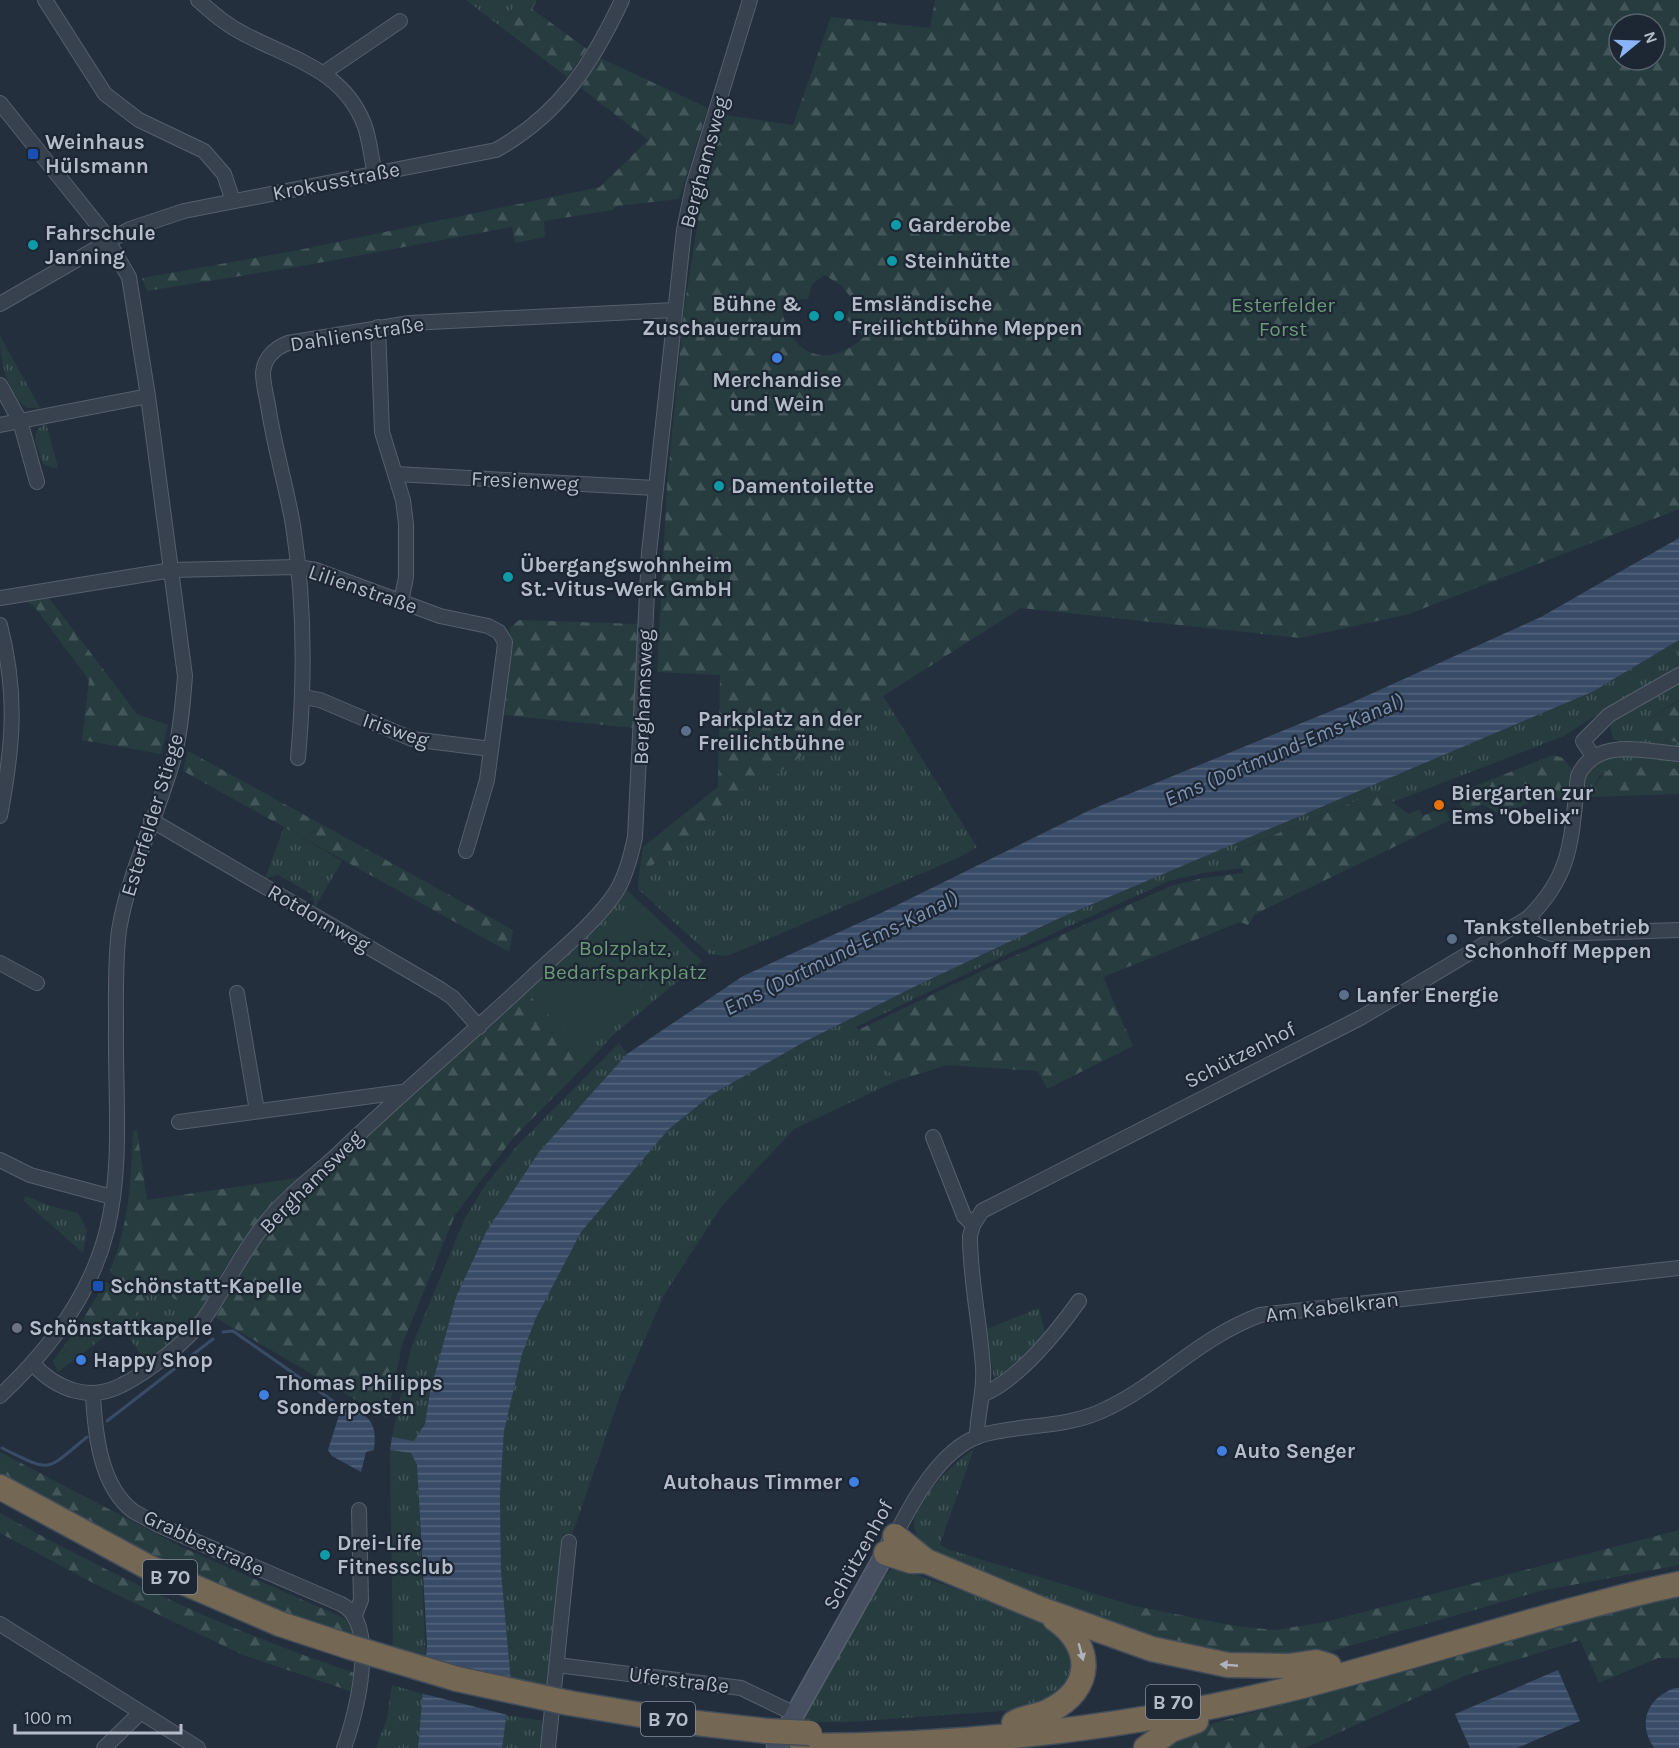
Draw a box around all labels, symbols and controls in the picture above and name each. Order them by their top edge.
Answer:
north arrow [1607,12,1667,72]
text: N [1640,29,1662,46]
street label: Berghamsweg [675,93,733,231]
place label: Weinhaus Hülsmann [45,130,149,178]
marker: Weinhaus Hülsmann [26,147,40,161]
street label: Krokusstraße [270,157,402,205]
place label: Garderobe [908,213,1011,237]
marker: Garderobe [889,218,903,232]
place label: Fahrschule Janning [45,221,156,269]
marker: Fahrschule Janning [26,238,40,252]
place label: Steinhütte [904,249,1011,273]
marker: Steinhütte [885,254,899,268]
place label: Bühne & Zuschauerraum [642,292,802,340]
place label: Emsländische Freilichtbühne Meppen [851,292,1083,340]
park label: Esterfelder Forst [1231,293,1335,341]
marker: Bühne & Zuschauerraum [807,309,821,323]
marker: Emsländische Freilichtbühne Meppen [832,309,846,323]
street label: Dahlienstraße [288,312,426,356]
marker: Merchandise und Wein [770,351,784,365]
place label: Merchandise und Wein [712,368,842,416]
street label: Fresienweg [470,466,580,496]
place label: Damentoilette [731,474,874,498]
marker: Damentoilette [712,479,726,493]
place label: Übergangswohnheim St.-Vitus-Werk GmbH [520,553,732,601]
street label: Lilienstraße [305,559,421,619]
marker: Übergangswohnheim St.-Vitus-Werk GmbH [501,570,515,584]
street label: Berghamsweg [629,629,657,765]
water label: Ems (Dortmund-Ems-Kanal) [1160,688,1408,812]
street label: Irisweg [360,707,432,753]
place label: Parkplatz an der Freilichtbühne [698,707,862,755]
marker: Parkplatz an der Freilichtbühne [679,724,693,738]
street label: Esterfelder Stiege [116,731,188,899]
place label: Biergarten zur Ems "Obelix" [1451,781,1594,829]
marker: Biergarten zur Ems "Obelix" [1432,798,1446,812]
street label: Rotdornweg [264,879,375,957]
water label: Ems (Dortmund-Ems-Kanal) [720,885,962,1021]
place label: Tankstellenbetrieb Schonhoff Meppen [1464,915,1652,963]
marker: Tankstellenbetrieb Schonhoff Meppen [1445,932,1459,946]
park label: Bolzplatz, Bedarfsparkplatz [543,936,707,984]
place label: Lanfer Energie [1356,983,1499,1007]
marker: Lanfer Energie [1337,988,1351,1002]
street label: Schützenhof [1180,1016,1300,1093]
street label: Berghamsweg [255,1125,368,1238]
place label: Schönstatt-Kapelle [110,1274,303,1298]
marker: Schönstatt-Kapelle [91,1279,105,1293]
street label: Am Kabelkran [1264,1287,1400,1327]
place label: Schönstattkapelle [29,1316,212,1340]
marker: Schönstattkapelle [10,1321,24,1335]
place label: Happy Shop [93,1348,213,1372]
marker: Happy Shop [74,1353,88,1367]
place label: Thomas Philipps Sonderposten [276,1371,443,1419]
marker: Thomas Philipps Sonderposten [257,1388,271,1402]
place label: Auto Senger [1234,1439,1356,1463]
marker: Auto Senger [1215,1444,1229,1458]
place label: Autohaus Timmer [663,1470,843,1494]
marker: Autohaus Timmer [847,1475,861,1489]
street label: Schützenhof [818,1495,898,1614]
street label: Grabbestraße [140,1505,268,1581]
place label: Drei-Life Fitnessclub [337,1531,454,1579]
marker: Drei-Life Fitnessclub [318,1548,332,1562]
road number: B 70 [143,1560,197,1594]
one-way arrow [1077,1643,1086,1661]
one-way arrow [1219,1660,1238,1670]
street label: Uferstraße [627,1662,731,1698]
road number: B 70 [1146,1685,1200,1719]
scale bar [15,1697,182,1735]
road number: B 70 [641,1702,695,1736]
text: 100 m [24,1707,72,1729]

